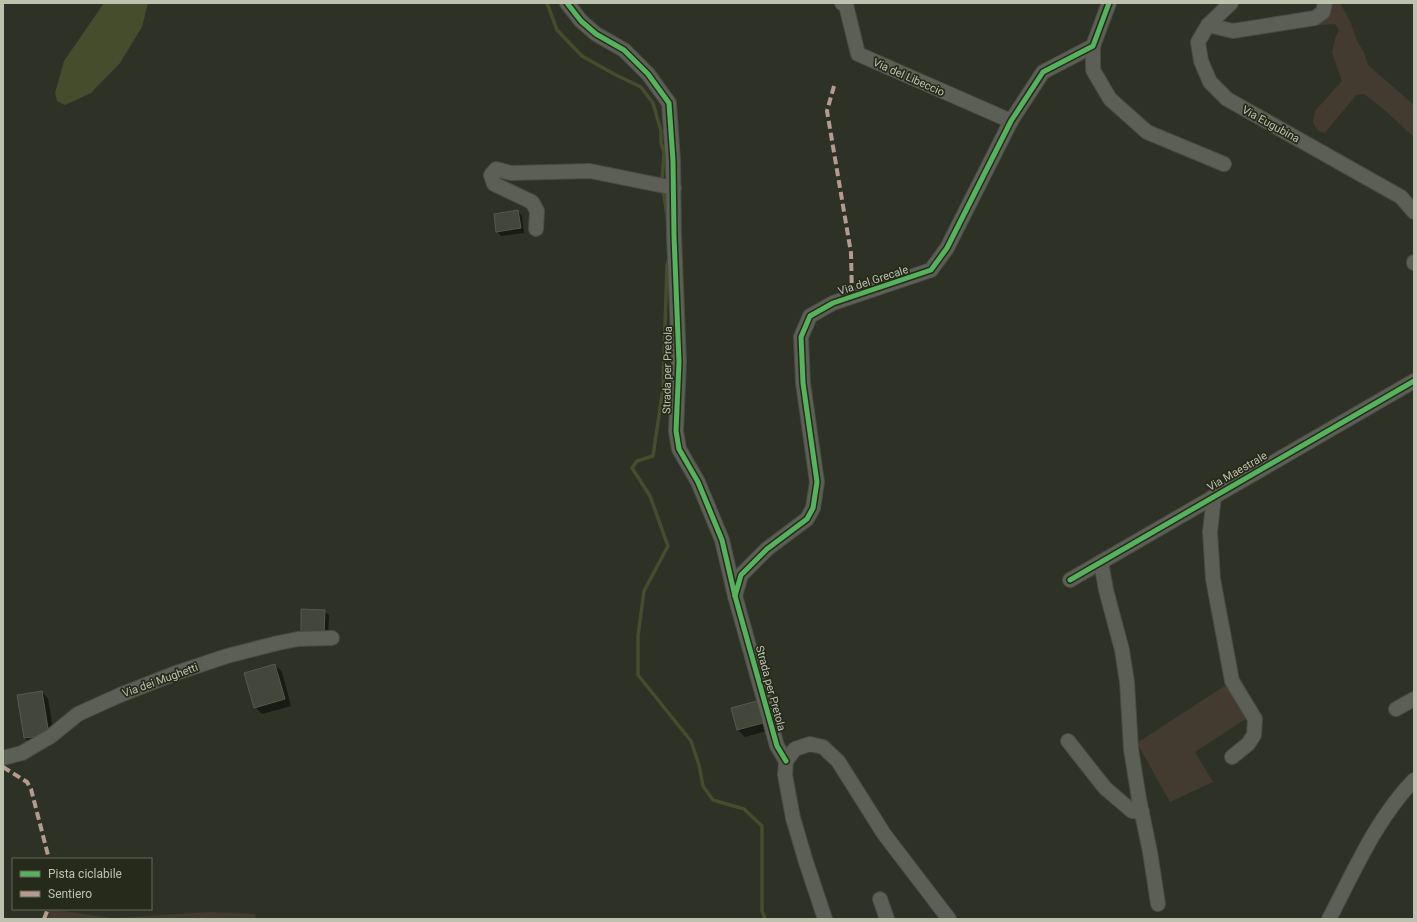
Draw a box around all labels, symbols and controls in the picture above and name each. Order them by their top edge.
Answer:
street label: Via del Libeccio [871,56,947,99]
street label: Via Eugubina [1240,103,1302,146]
street label: Via del Grecale [836,263,910,298]
street label: Strada per Pretola [660,326,675,414]
street label: Via Maestrale [1205,449,1270,494]
street label: Strada per Pretola [753,644,788,732]
street label: Via dei Mughetti [121,661,200,700]
legend [12,858,152,910]
text: Pista ciclabile [48,867,122,881]
text: Sentiero [48,887,92,901]

